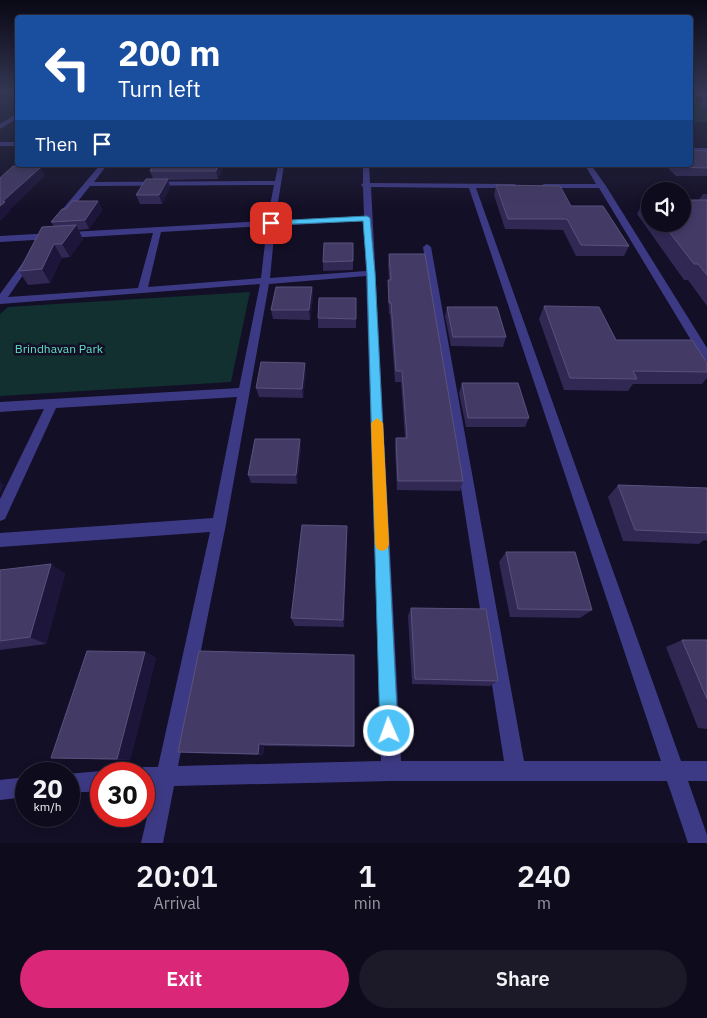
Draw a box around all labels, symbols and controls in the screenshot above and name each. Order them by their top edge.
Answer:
text: 200 m [118,30,221,76]
icon: left [35,35,100,100]
text: Turn left [118,74,201,103]
icon: arrive [88,130,116,158]
text: Then [35,132,78,156]
map controls [641,182,691,232]
button: sound [641,182,691,232]
pin [250,202,292,244]
icon: arrive [257,209,285,237]
park label: Brindhavan Park [15,341,104,356]
position arrow [362,704,414,756]
speed limit sign: 30 [90,762,155,827]
text: 20 [32,772,63,805]
text: km/h [33,799,62,814]
text: 20:01 [136,856,218,895]
text: 1 [358,856,376,895]
text: 240 [517,856,571,895]
text: Arrival [154,893,200,913]
text: min [354,893,381,913]
text: m [537,893,551,913]
button: Exit [20,950,349,1008]
button: Share [359,950,687,1008]

